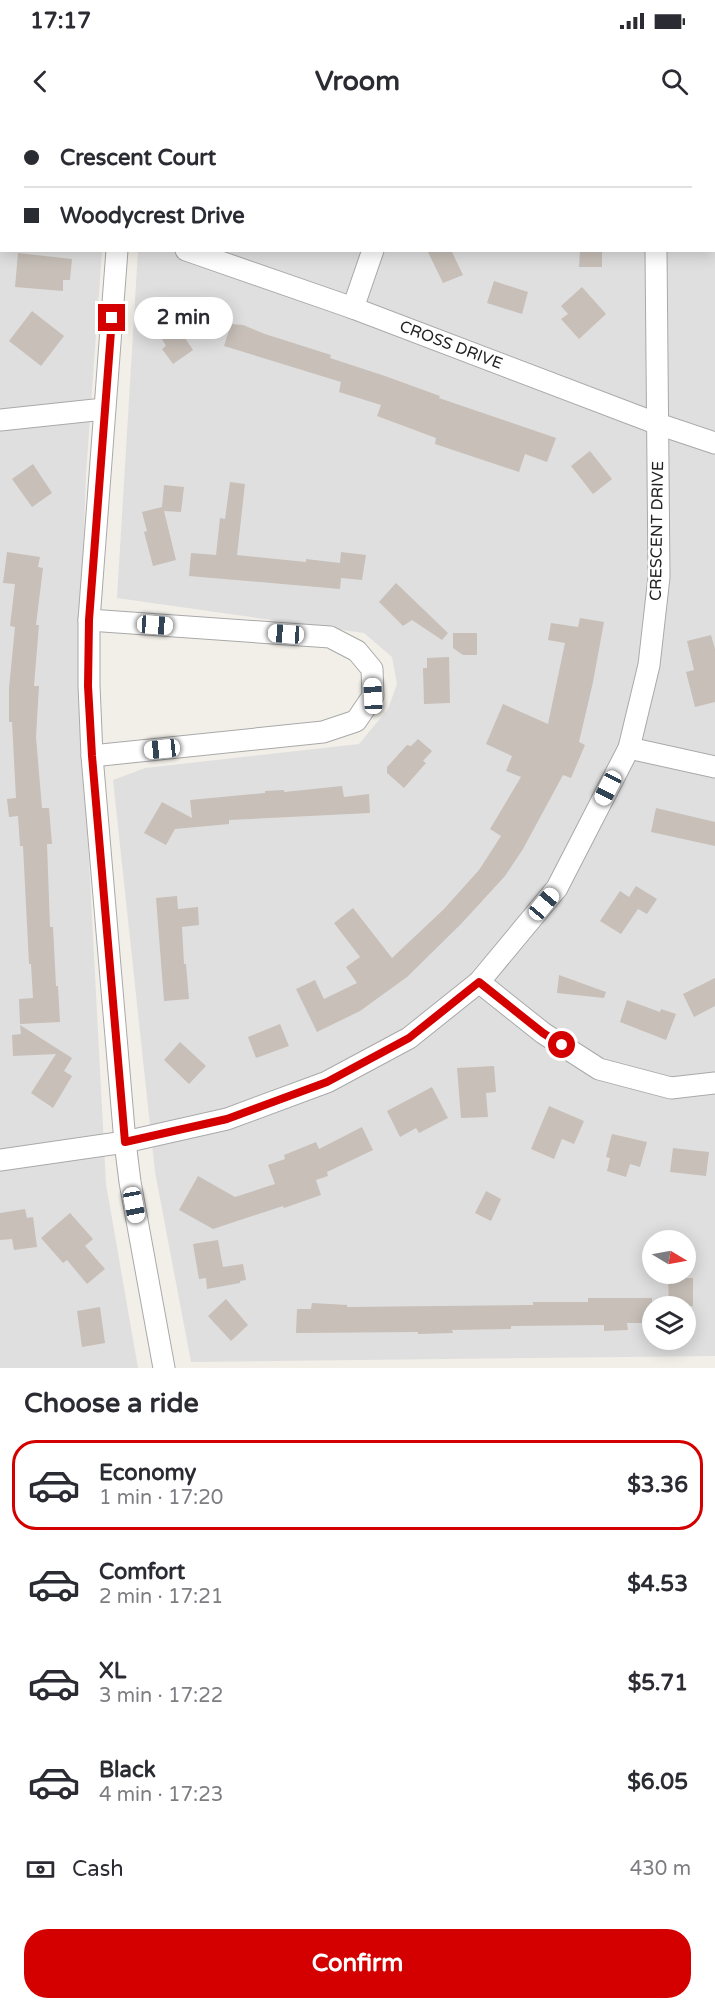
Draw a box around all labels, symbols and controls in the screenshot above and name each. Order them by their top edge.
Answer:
text: 17:17 [30,8,91,34]
icon: back [24,65,57,98]
text: Vroom [315,65,400,98]
icon: search [658,65,691,98]
text: Crescent Court [60,145,216,171]
text: Woodycrest Drive [60,203,245,229]
callout: 2 min [133,297,232,339]
route end [98,304,125,331]
text: 2 min [157,306,210,330]
street label: CROSS DRIVE [397,316,505,374]
street label: CRESCENT DRIVE [646,461,668,601]
car [136,615,174,635]
car [267,624,305,644]
car [363,678,383,714]
car [143,738,181,760]
car [592,768,624,808]
car [526,884,562,924]
route start [548,1031,575,1058]
car [122,1186,146,1224]
north arrow [642,1230,696,1284]
map controls [642,1230,696,1350]
button: layers [642,1296,696,1350]
text: Choose a ride [24,1387,199,1420]
icon: car [27,1458,81,1512]
text: Economy [99,1460,196,1486]
text: $3.36 [627,1472,688,1498]
text: 1 min · 17:20 [99,1486,223,1510]
icon: car [27,1557,81,1611]
text: Comfort [99,1559,185,1585]
text: $4.53 [627,1571,688,1597]
text: 2 min · 17:21 [99,1585,223,1609]
icon: car [27,1656,81,1710]
text: XL [99,1658,126,1684]
text: $5.71 [628,1670,688,1696]
text: 3 min · 17:22 [99,1684,223,1708]
icon: car [27,1755,81,1809]
text: Black [99,1757,156,1783]
text: $6.05 [627,1769,688,1795]
text: 4 min · 17:23 [99,1783,223,1807]
icon: cash [24,1853,57,1886]
text: Cash [72,1856,124,1882]
text: 430 m [630,1857,691,1881]
button: Confirm [24,1929,691,1998]

